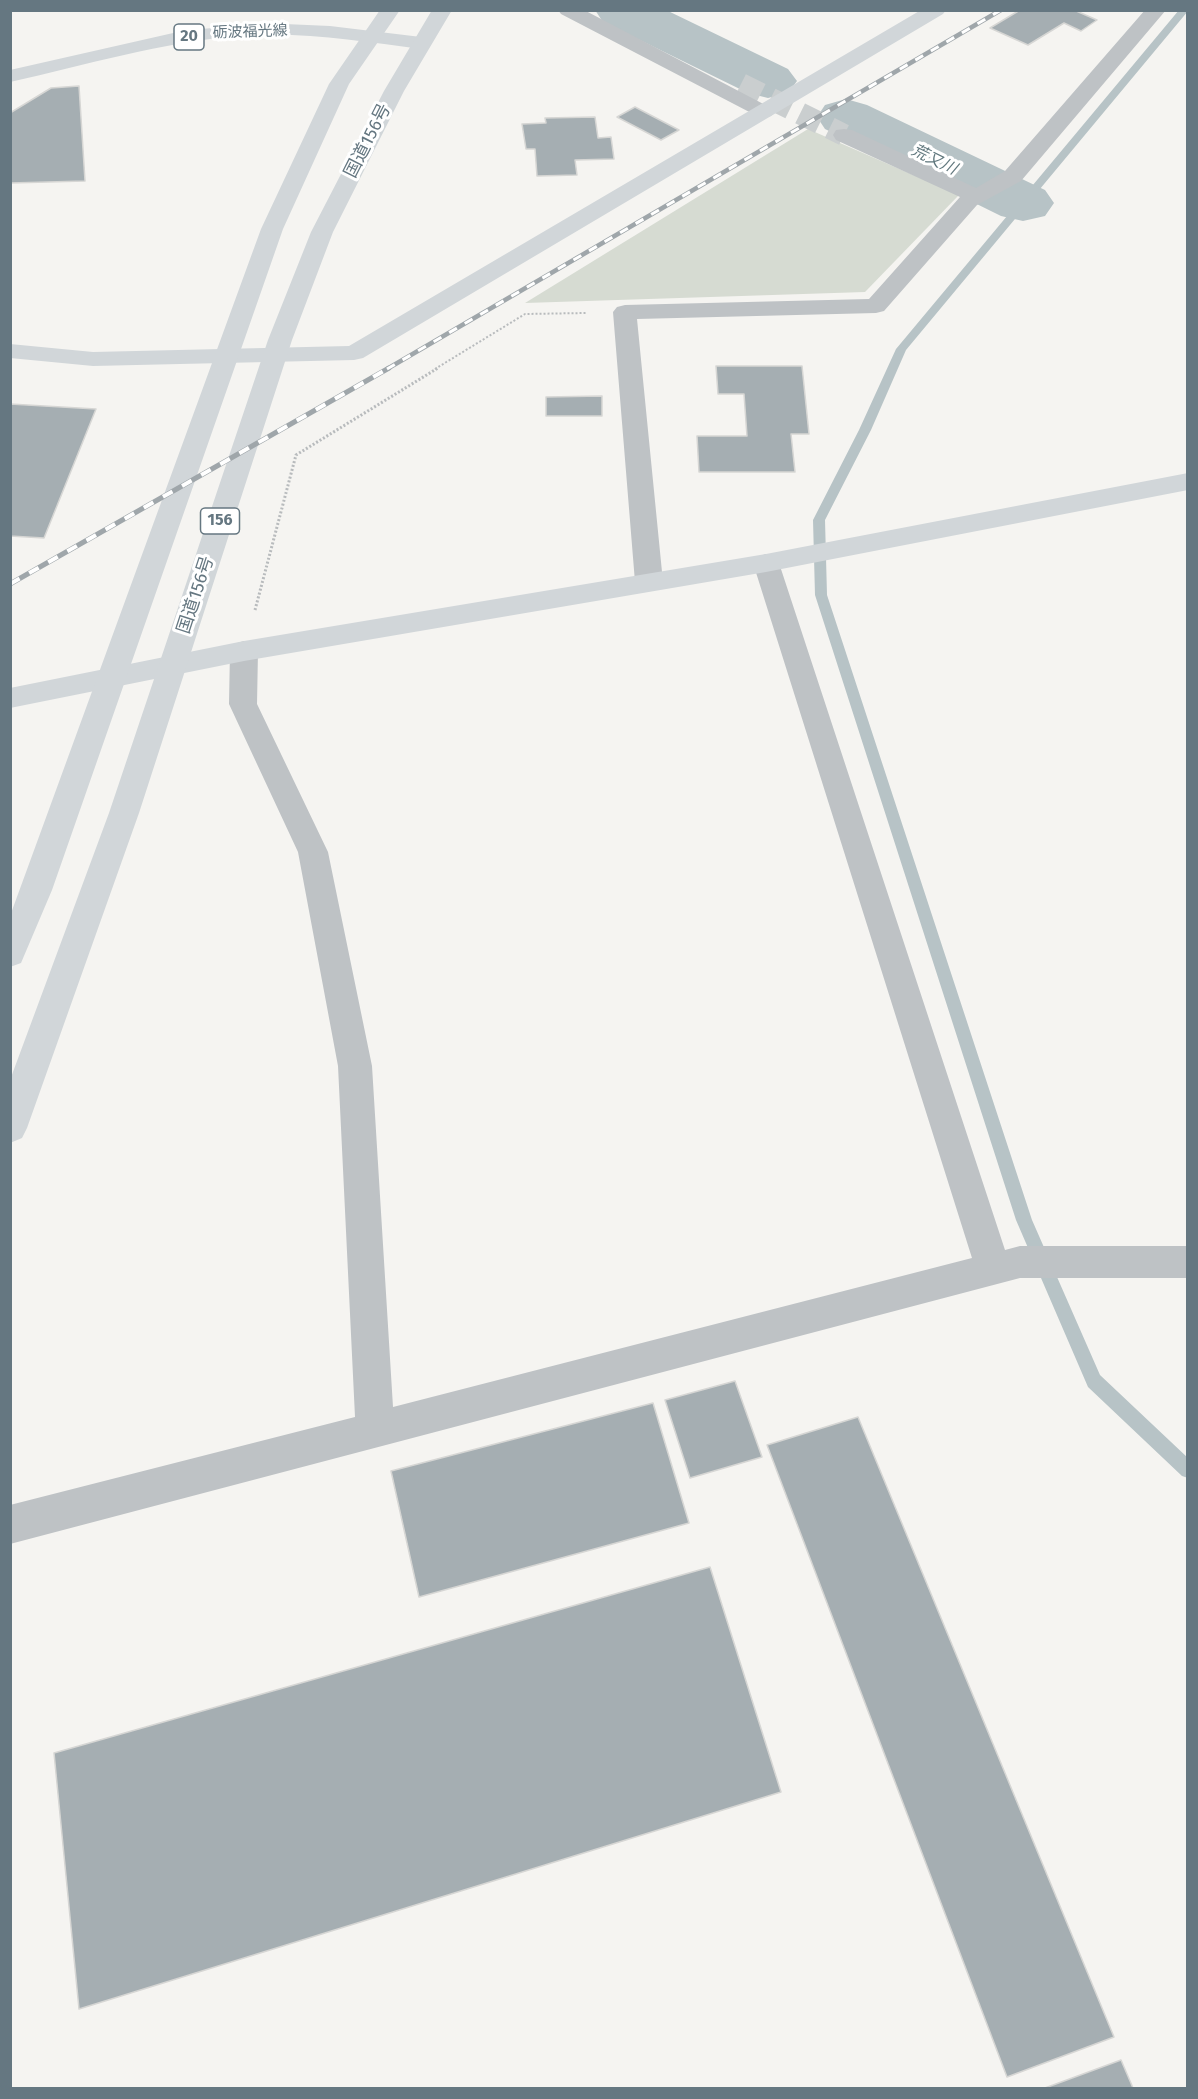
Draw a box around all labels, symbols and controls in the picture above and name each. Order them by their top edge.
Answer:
street label: 砺波福光線 [212,22,288,42]
road number: 20 [174,24,204,50]
street label: 国道156号 [340,100,396,182]
water label: 荒又川 [908,141,960,179]
road number: 156 [200,508,240,534]
street label: 国道156号 [173,553,219,637]

